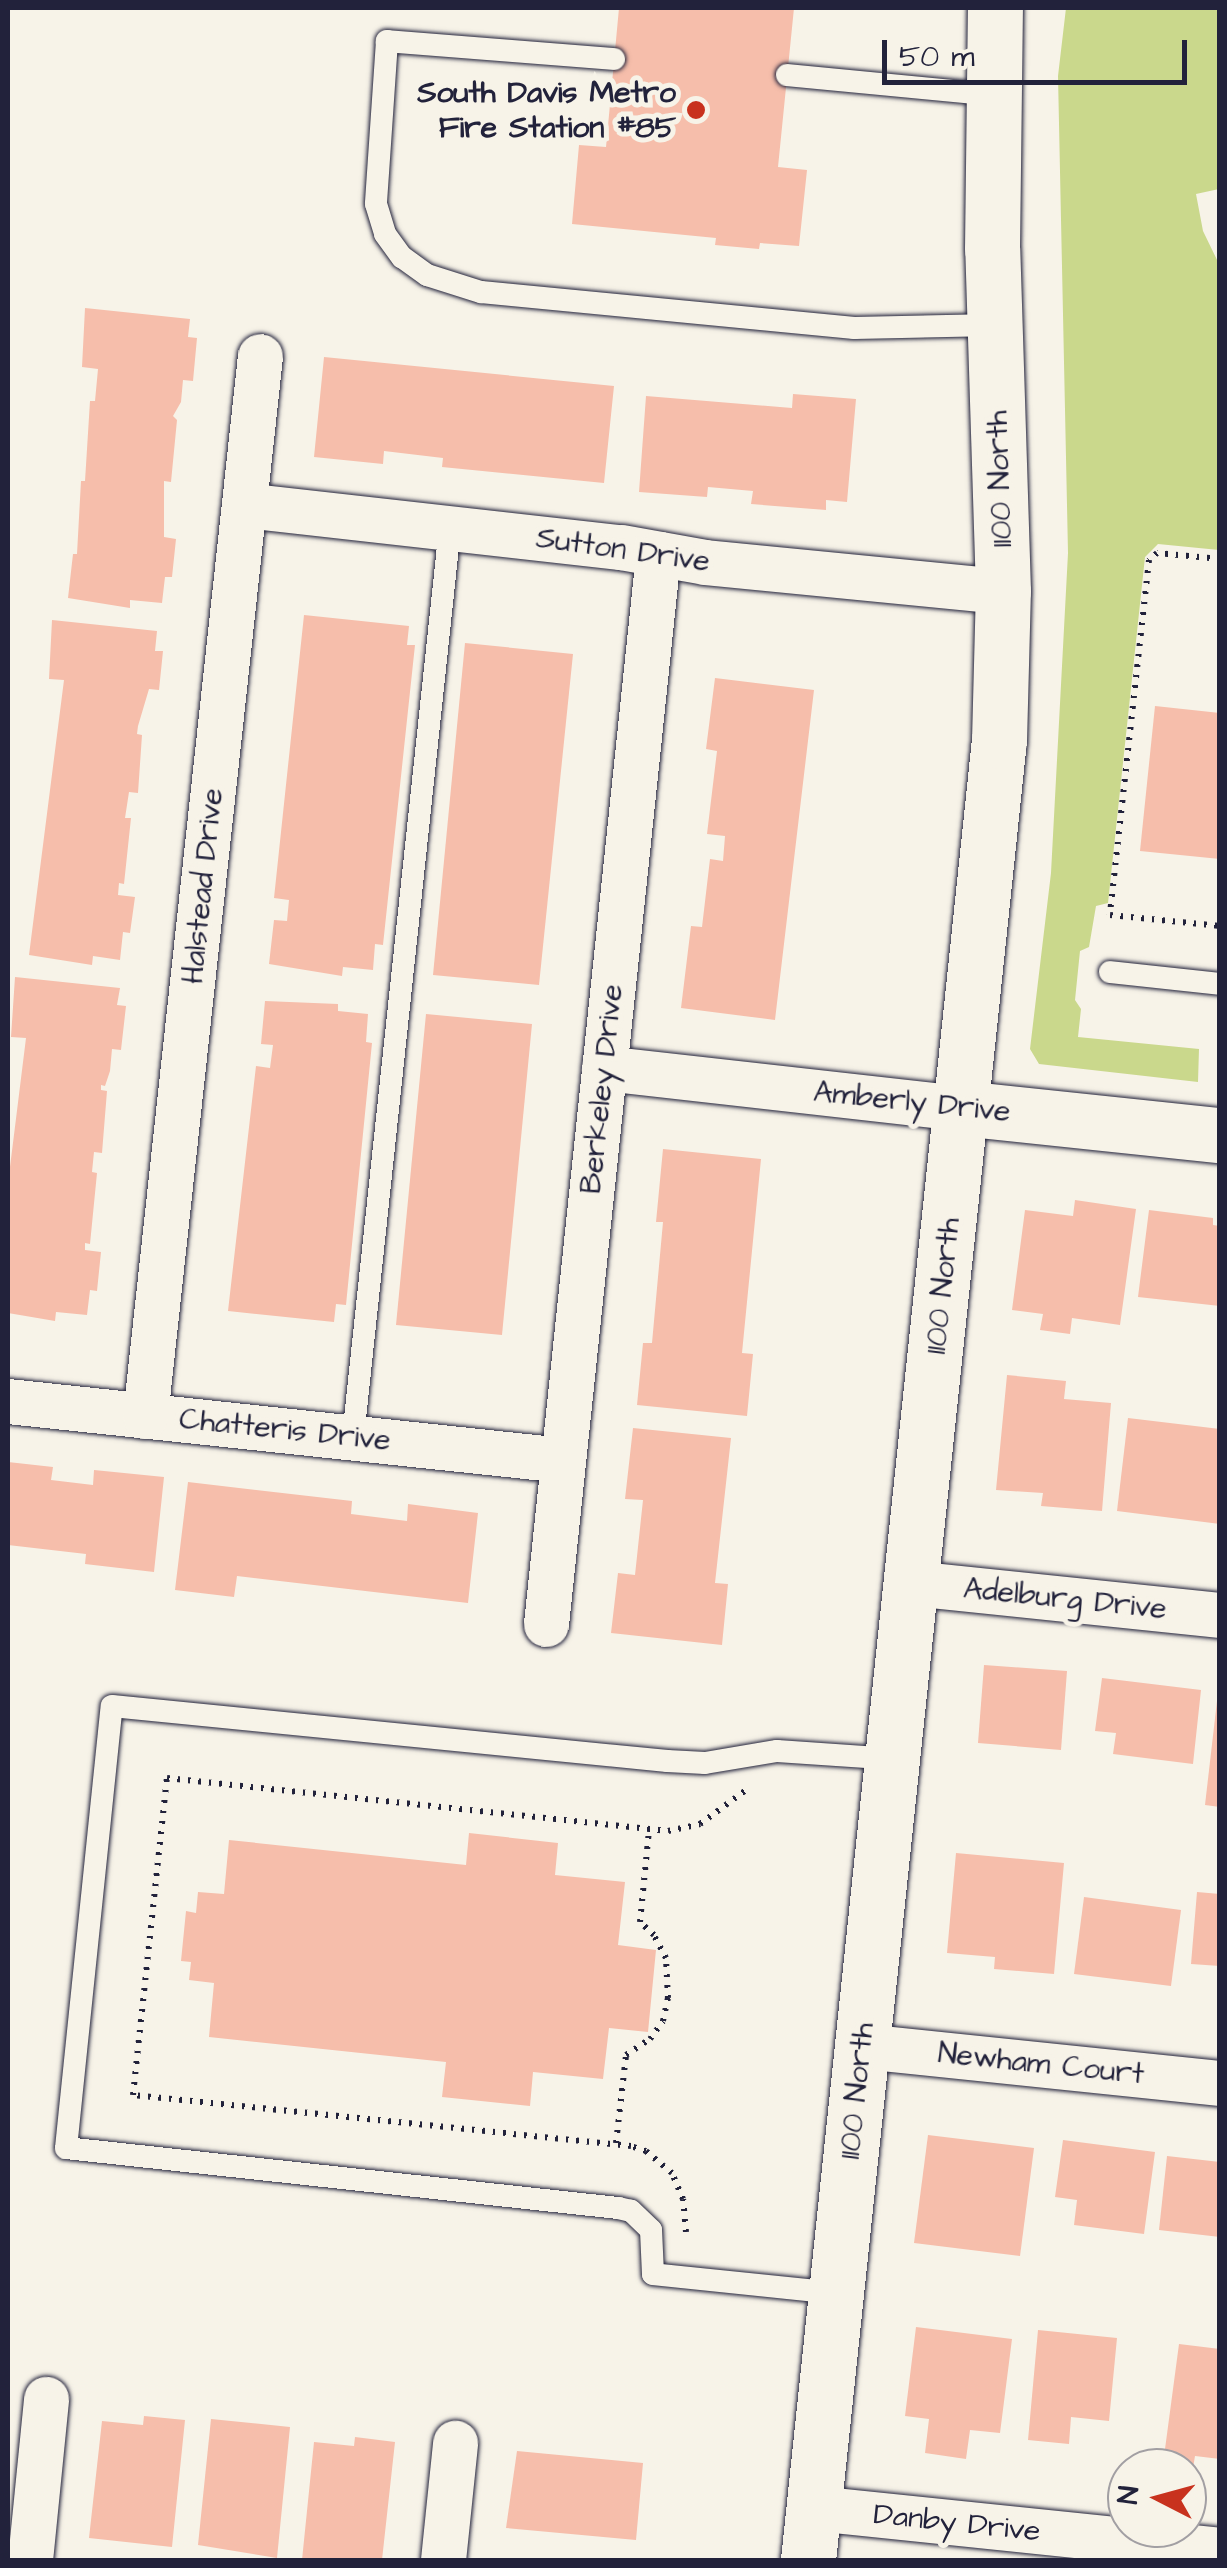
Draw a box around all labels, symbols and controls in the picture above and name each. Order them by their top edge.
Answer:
scale bar [887,20,1192,82]
text: 50 m [899,36,975,78]
place label: South Davis Metro Fire Station #85 [417,75,676,146]
marker: South Davis Metro Fire Station #85 [685,99,707,121]
street label: 1100 North [980,410,1020,548]
street label: Sutton Drive [534,520,712,580]
street label: Halstead Drive [175,786,231,986]
street label: Berkeley Drive [573,982,631,1196]
street label: Amberly Drive [812,1074,1012,1130]
street label: 1100 North [918,1216,968,1356]
street label: Chatteris Drive [178,1401,392,1459]
street label: Adelburg Drive [962,1570,1168,1628]
street label: 1100 North [832,2021,882,2161]
street label: Newham Court [936,2035,1146,2093]
north arrow [1107,2448,1207,2548]
text: N [1108,2484,1149,2506]
street label: Danby Drive [872,2496,1042,2550]

